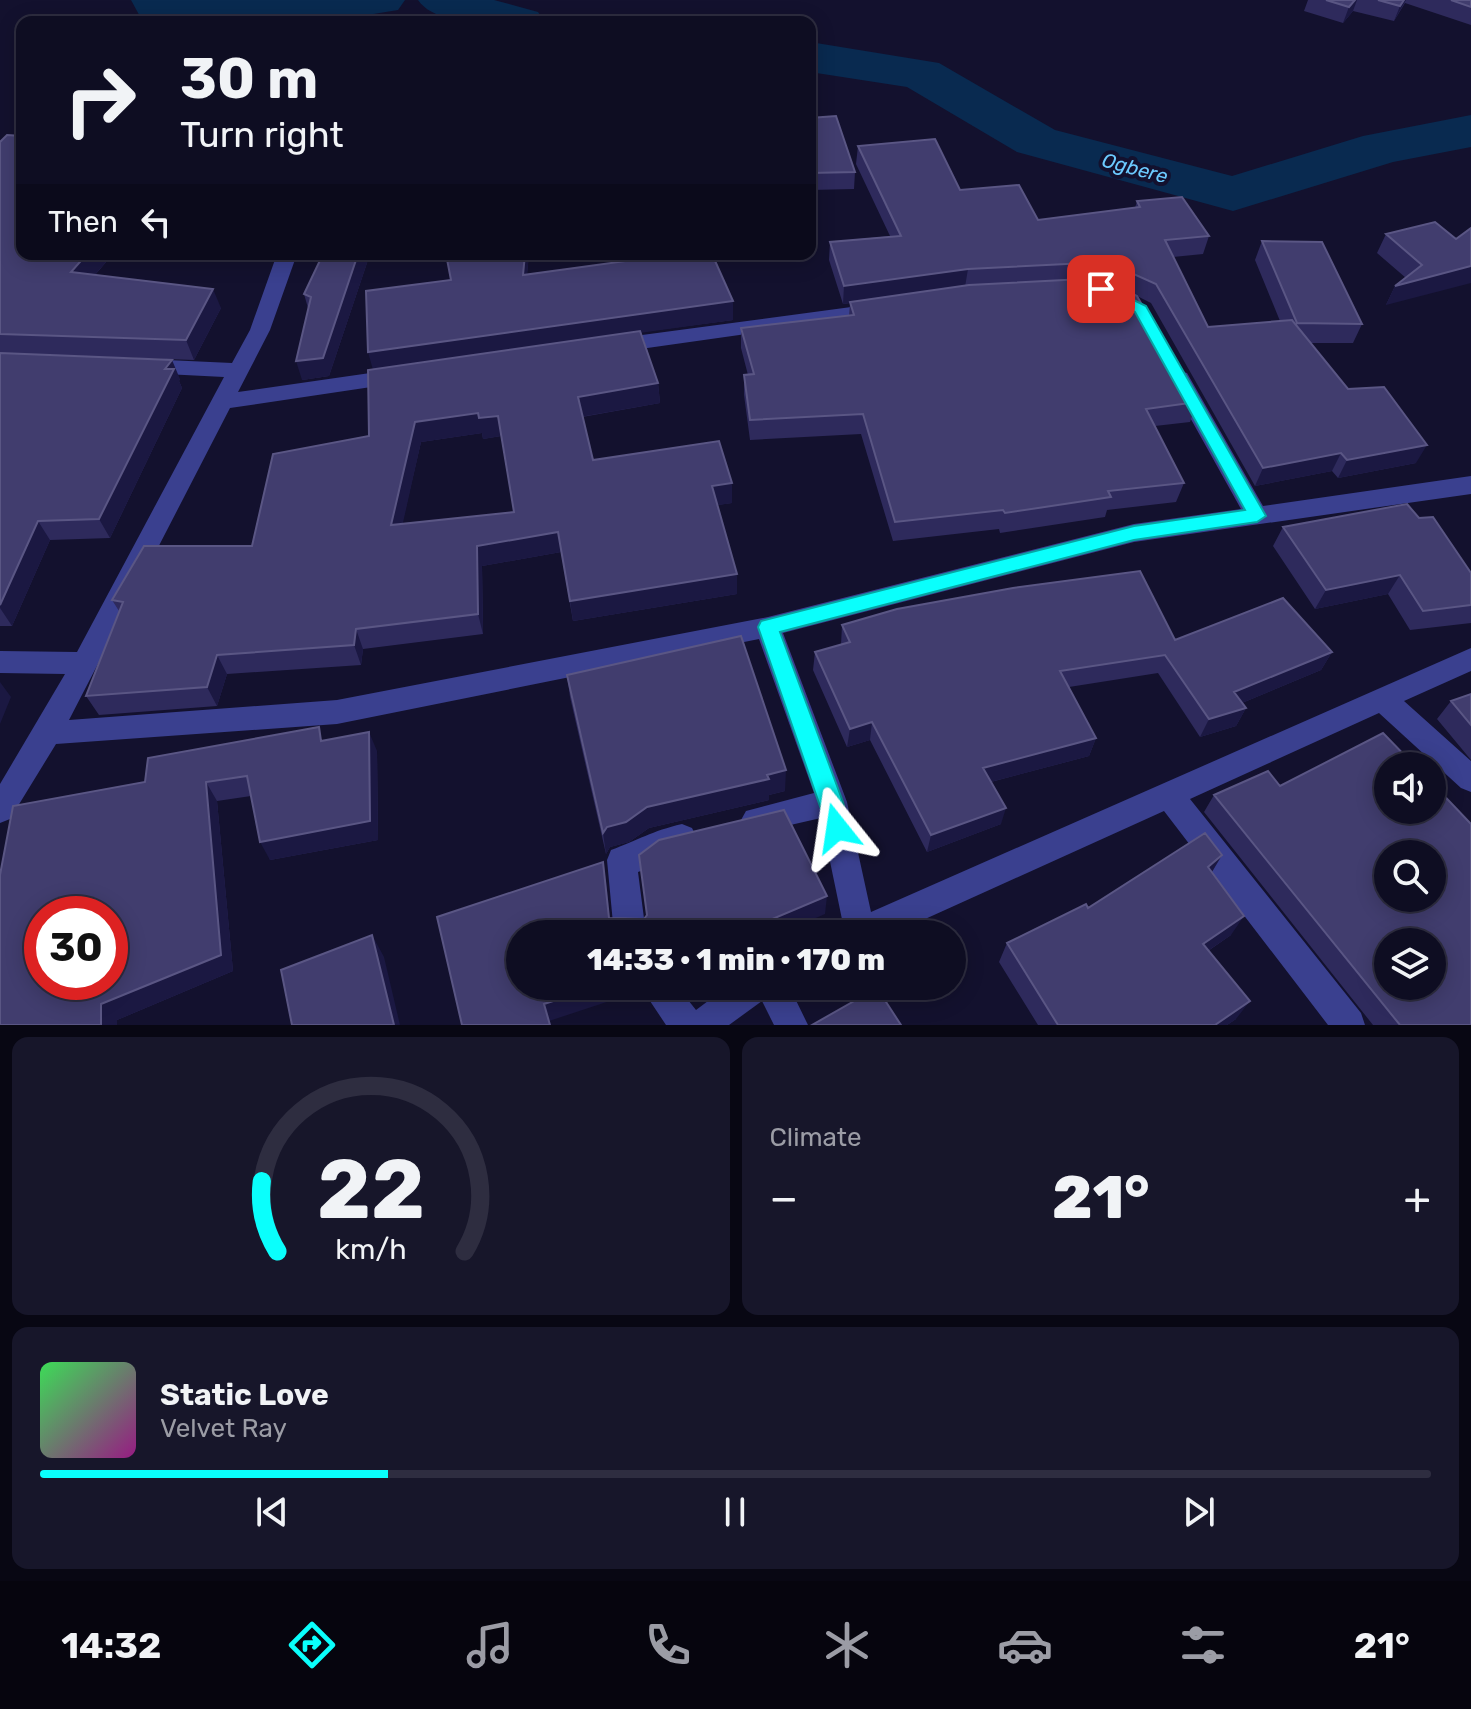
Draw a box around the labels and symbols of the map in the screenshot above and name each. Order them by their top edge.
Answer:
water label: Ogbere [1099,148,1171,188]
pin [1067,255,1135,323]
position arrow [795,786,879,870]
speed limit sign: 30 [24,896,128,1000]

